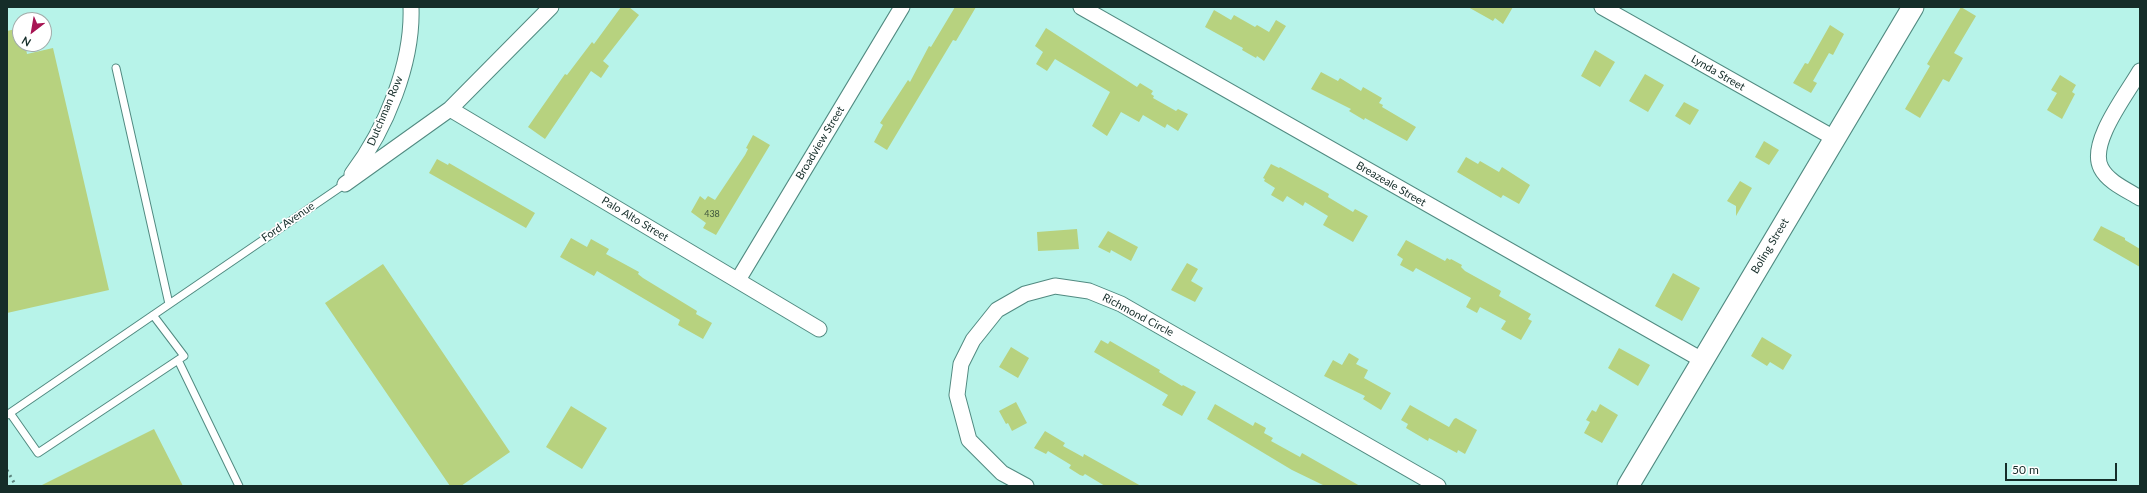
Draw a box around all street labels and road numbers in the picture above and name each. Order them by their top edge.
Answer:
street label: Lynda Street [1689,52,1747,94]
street label: Dutchman Row [364,74,406,148]
street label: Broadview Street [793,104,847,182]
street label: Breazeale Street [1354,159,1428,209]
street label: Palo Alto Street [599,194,671,244]
street label: Ford Avenue [259,199,317,245]
street label: Boling Street [1748,216,1792,276]
street label: Richmond Circle [1100,291,1176,339]

